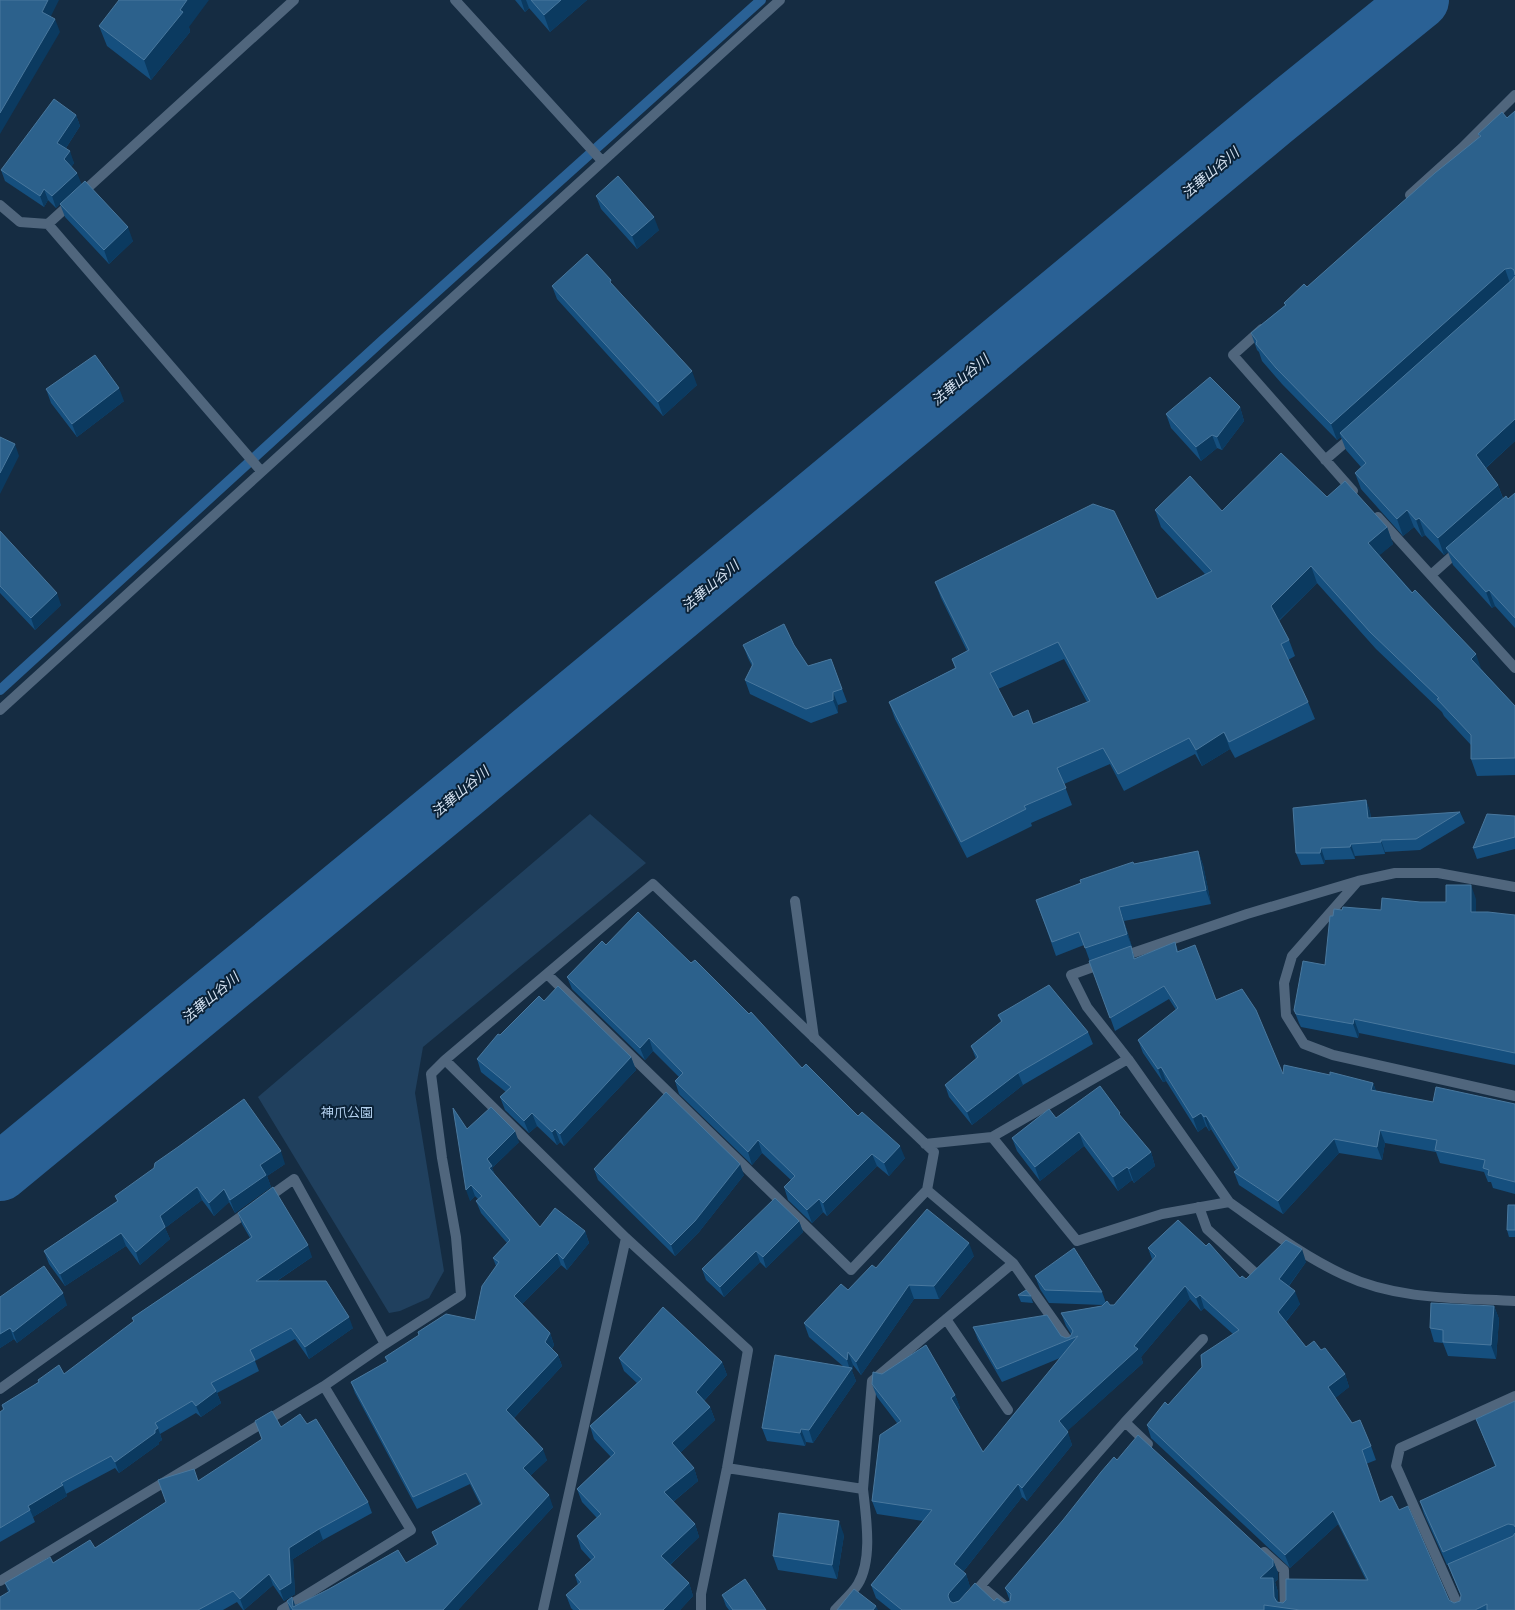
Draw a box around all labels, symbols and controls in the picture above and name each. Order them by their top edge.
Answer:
water label: 法華山谷川 [1178,143,1243,202]
water label: 法華山谷川 [928,350,993,409]
water label: 法華山谷川 [678,556,743,615]
water label: 法華山谷川 [428,762,493,821]
water label: 法華山谷川 [178,968,243,1027]
park label: 神爪公園 [321,1105,373,1119]

